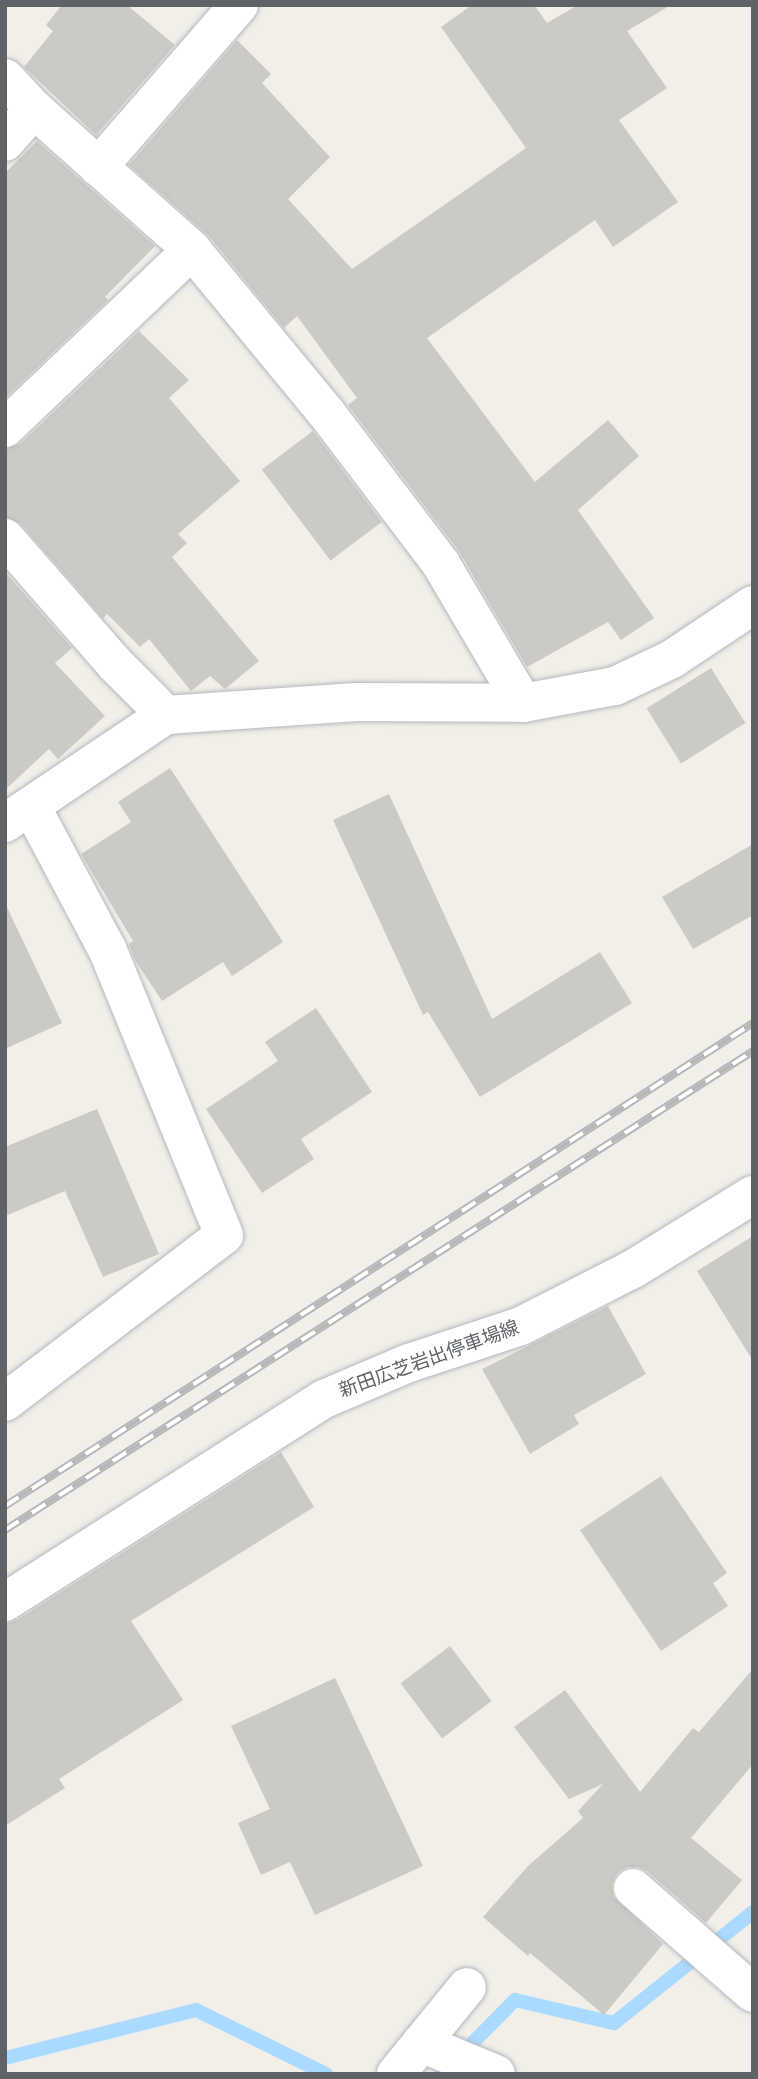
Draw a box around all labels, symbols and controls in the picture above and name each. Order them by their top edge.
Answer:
street label: 新田広芝岩出停車場線 [336,1316,522,1402]

